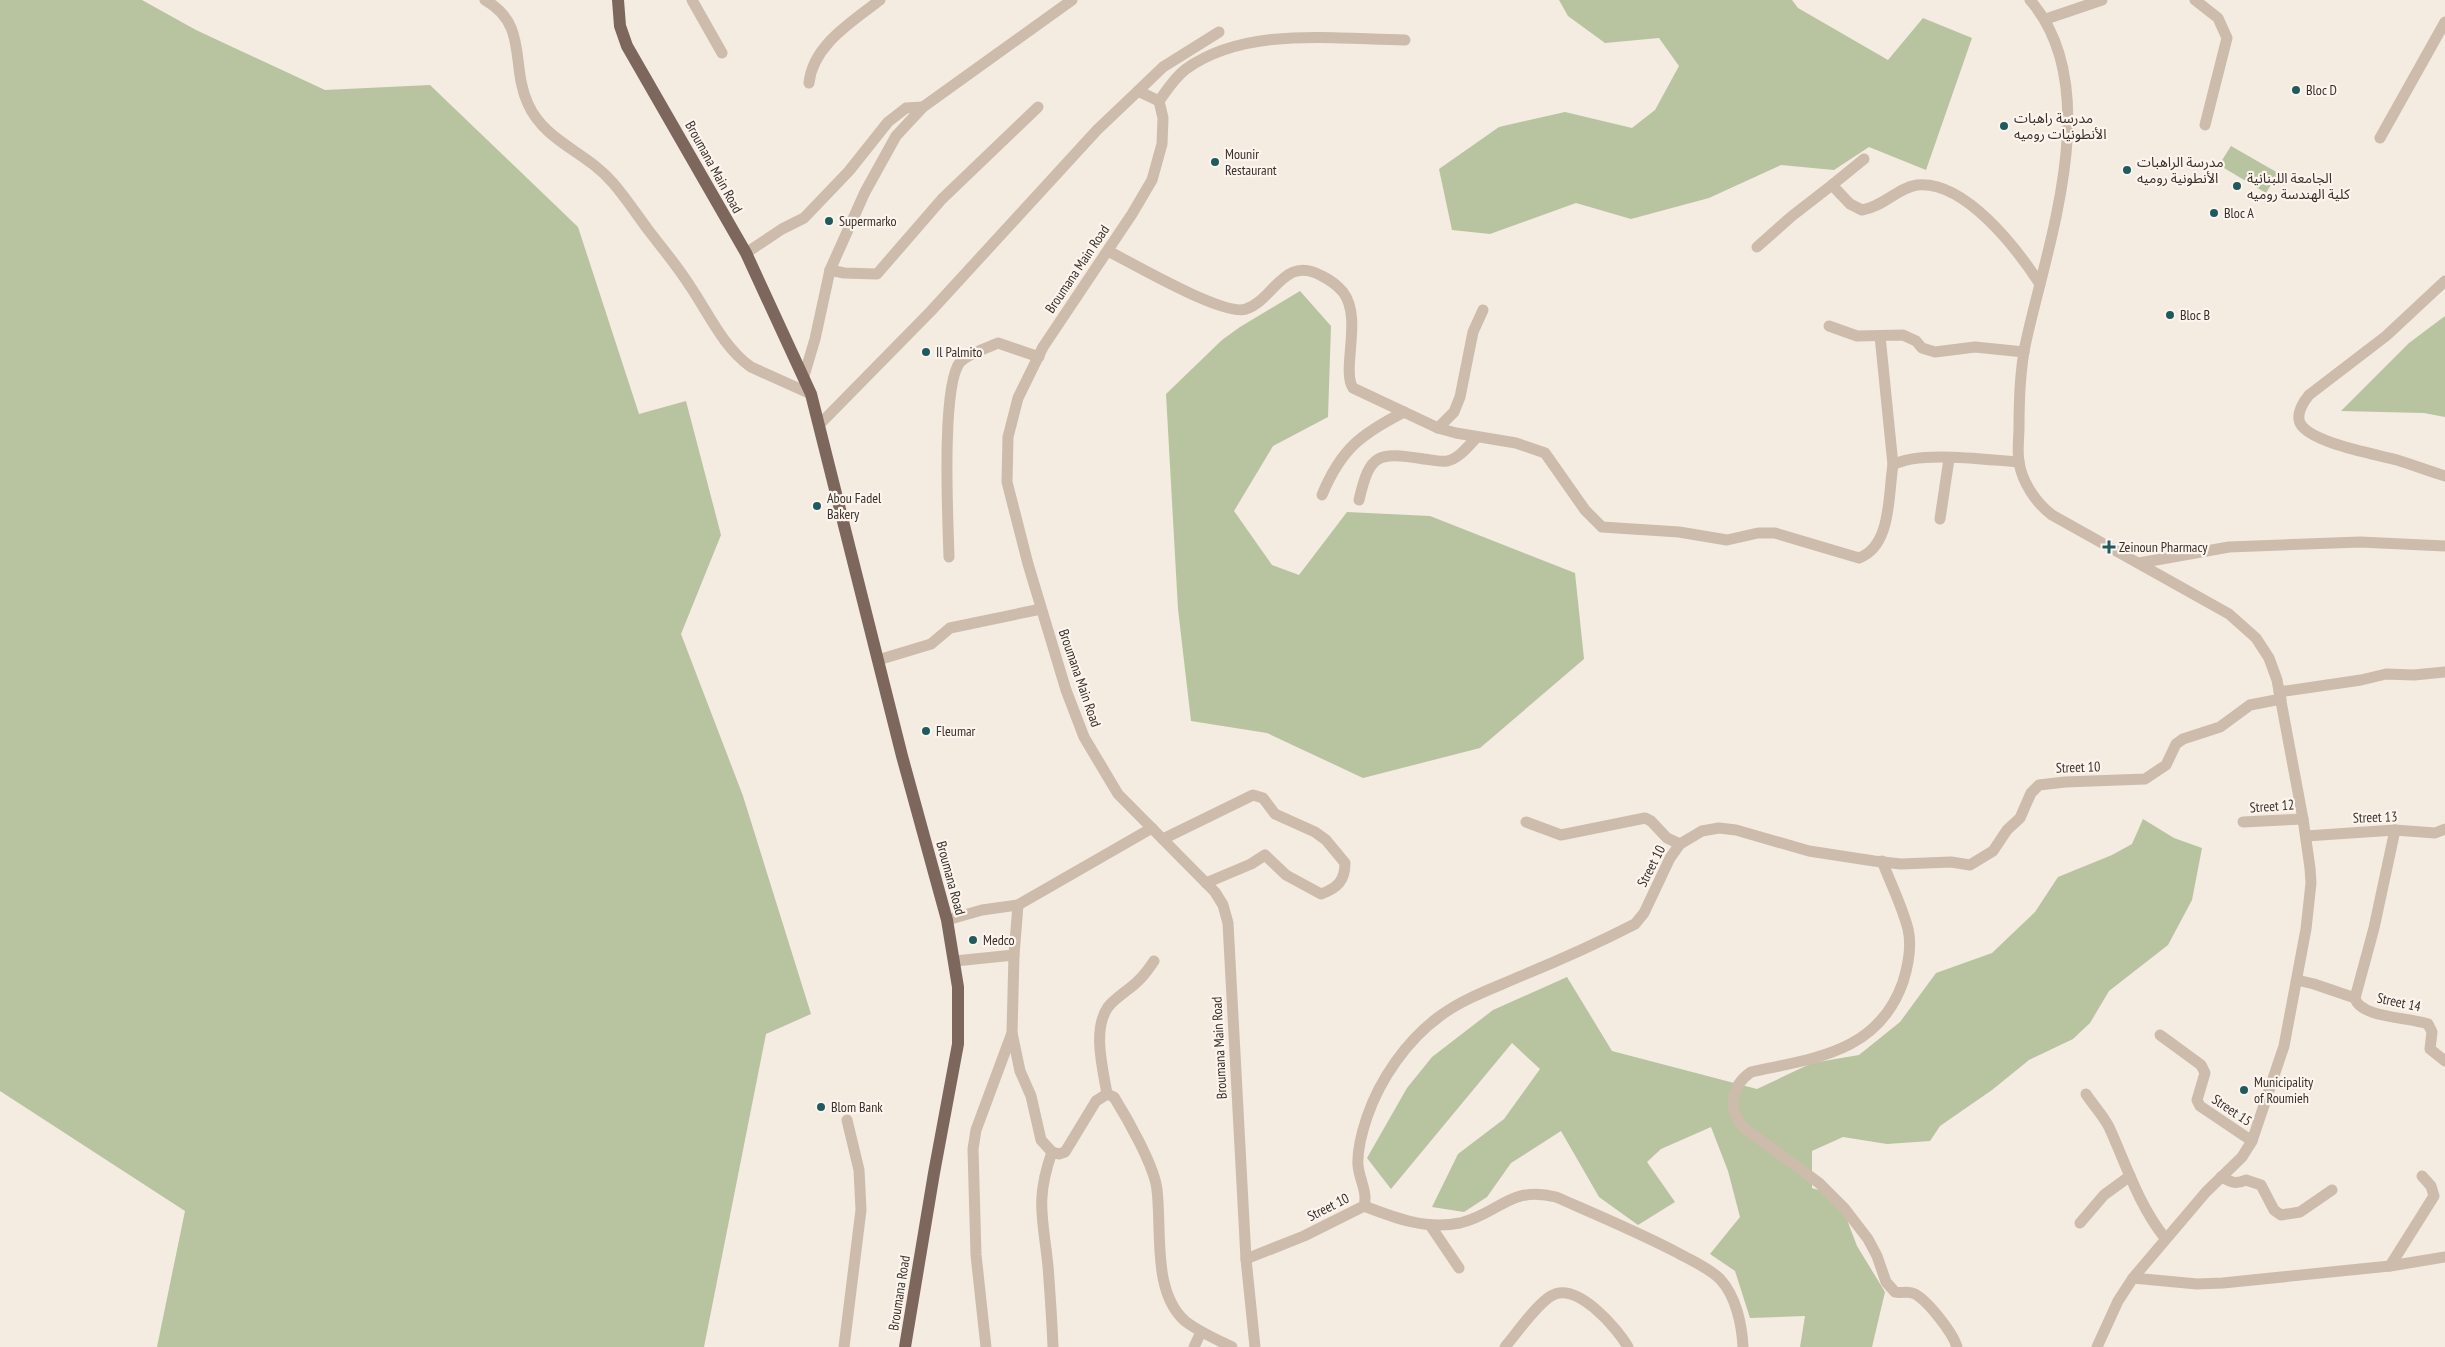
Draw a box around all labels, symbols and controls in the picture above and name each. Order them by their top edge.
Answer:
place label: Bloc D [2306,81,2337,99]
marker: Bloc D [2290,84,2302,96]
place label: مدرسة راهبات الأنطونيات روميه [2014,109,2107,143]
street label: Broumana Main Road [681,118,747,216]
marker: مدرسة راهبات الأنطونيات روميه [1998,120,2010,132]
place label: Mounir Restaurant [1225,145,1277,179]
place label: مدرسة الراهبات الأنطونية روميه [2137,153,2224,187]
marker: Mounir Restaurant [1209,156,1221,168]
marker: مدرسة الراهبات الأنطونية روميه [2121,164,2133,176]
place label: الجامعة اللبنانية كلية الهندسة روميه [2247,169,2350,203]
marker: الجامعة اللبنانية كلية الهندسة روميه [2231,180,2243,192]
place label: Bloc A [2224,204,2254,222]
marker: Bloc A [2208,207,2220,219]
place label: Supermarko [839,212,897,230]
marker: Supermarko [823,215,835,227]
street label: Broumana Main Road [1041,221,1113,317]
place label: Bloc B [2180,306,2210,324]
marker: Bloc B [2164,309,2176,321]
place label: Il Palmito [936,343,982,361]
marker: Il Palmito [920,346,932,358]
place label: Abou Fadel Bakery [827,489,882,523]
marker: Abou Fadel Bakery [811,500,823,512]
place label: Zeinoun Pharmacy [2119,538,2208,556]
marker: Zeinoun Pharmacy [2103,541,2115,553]
street label: Broumana Main Road [1055,627,1105,729]
place label: Fleumar [936,722,976,740]
marker: Fleumar [920,725,932,737]
street label: Street 10 [2055,757,2101,777]
street label: Street 12 [2249,795,2295,817]
street label: Street 13 [2352,807,2398,827]
street label: Broumana Road [932,839,970,917]
street label: Street 10 [1633,842,1669,890]
place label: Medco [983,931,1015,949]
marker: Medco [967,934,979,946]
street label: Street 14 [2375,989,2423,1016]
street label: Broumana Main Road [1207,996,1231,1100]
place label: Municipality of Roumieh [2254,1073,2314,1107]
marker: Municipality of Roumieh [2238,1084,2250,1096]
street label: Street 15 [2208,1090,2256,1130]
place label: Blom Bank [831,1098,883,1116]
marker: Blom Bank [815,1101,827,1113]
street label: Street 10 [1304,1189,1352,1225]
street label: Broumana Road [884,1254,914,1332]

